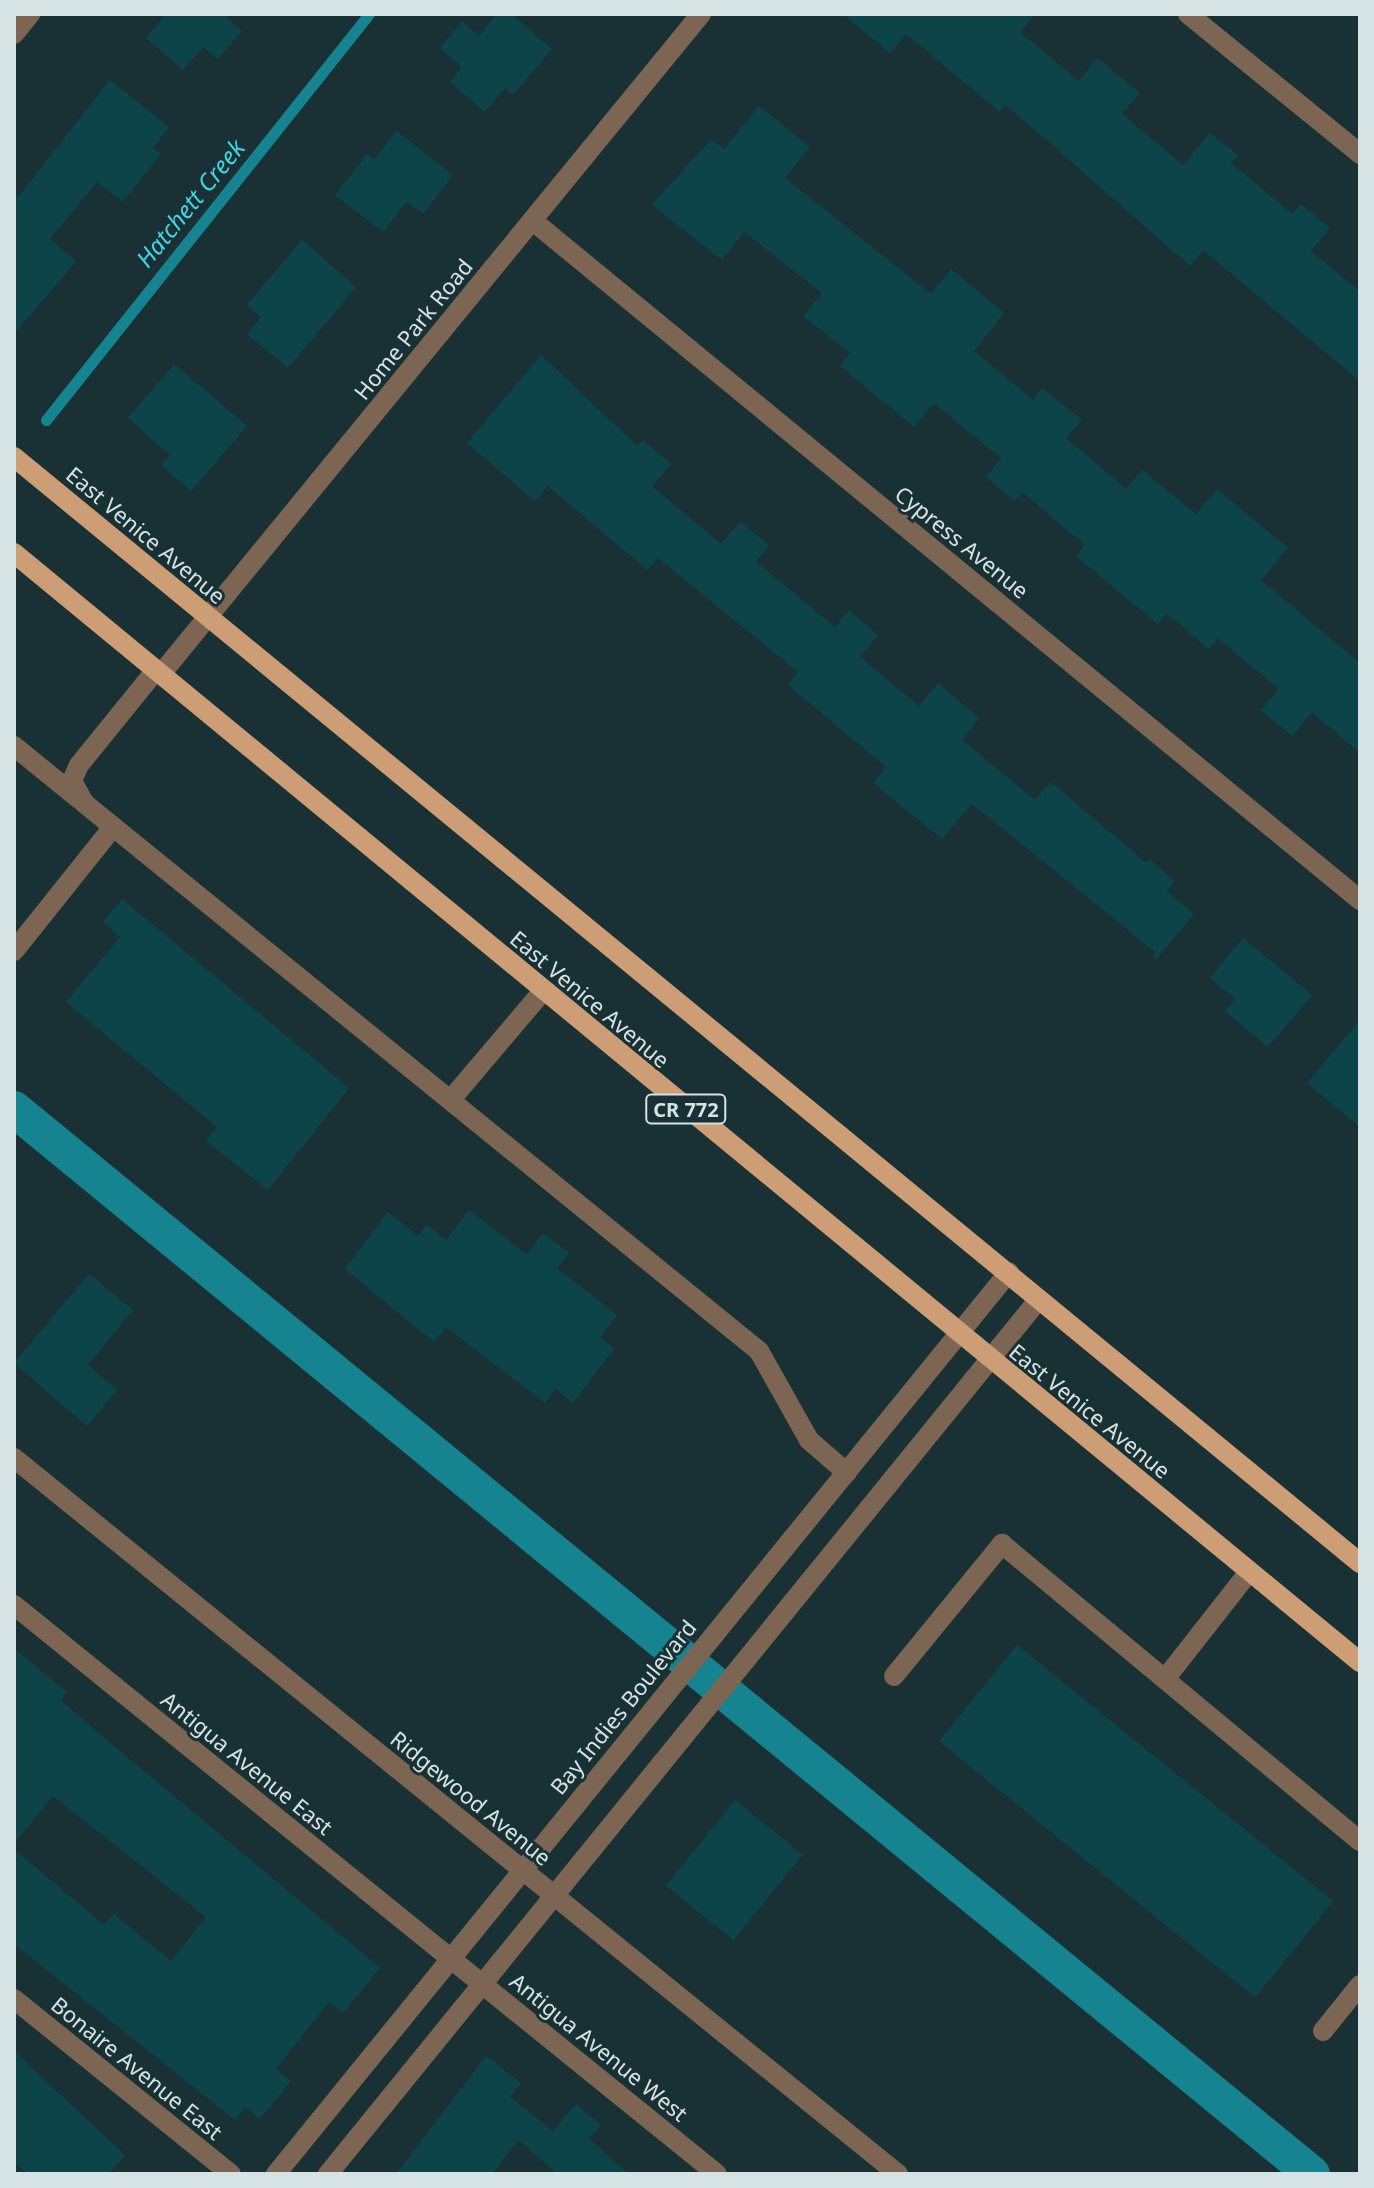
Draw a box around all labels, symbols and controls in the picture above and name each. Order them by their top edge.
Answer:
water label: Hatchett Creek [130,133,250,273]
street label: Home Park Road [348,253,478,405]
street label: East Venice Avenue [61,461,231,609]
street label: Cypress Avenue [890,480,1034,604]
street label: East Venice Avenue [505,925,675,1073]
road number: CR 772 [644,1093,728,1125]
street label: East Venice Avenue [1004,1338,1176,1484]
street label: Bay Indies Boulevard [544,1614,702,1800]
street label: Antigua Avenue East [156,1686,338,1840]
street label: Ridgewood Avenue [385,1725,557,1871]
street label: Antigua Avenue West [505,1967,693,2127]
street label: Bonaire Avenue East [46,1991,228,2145]

